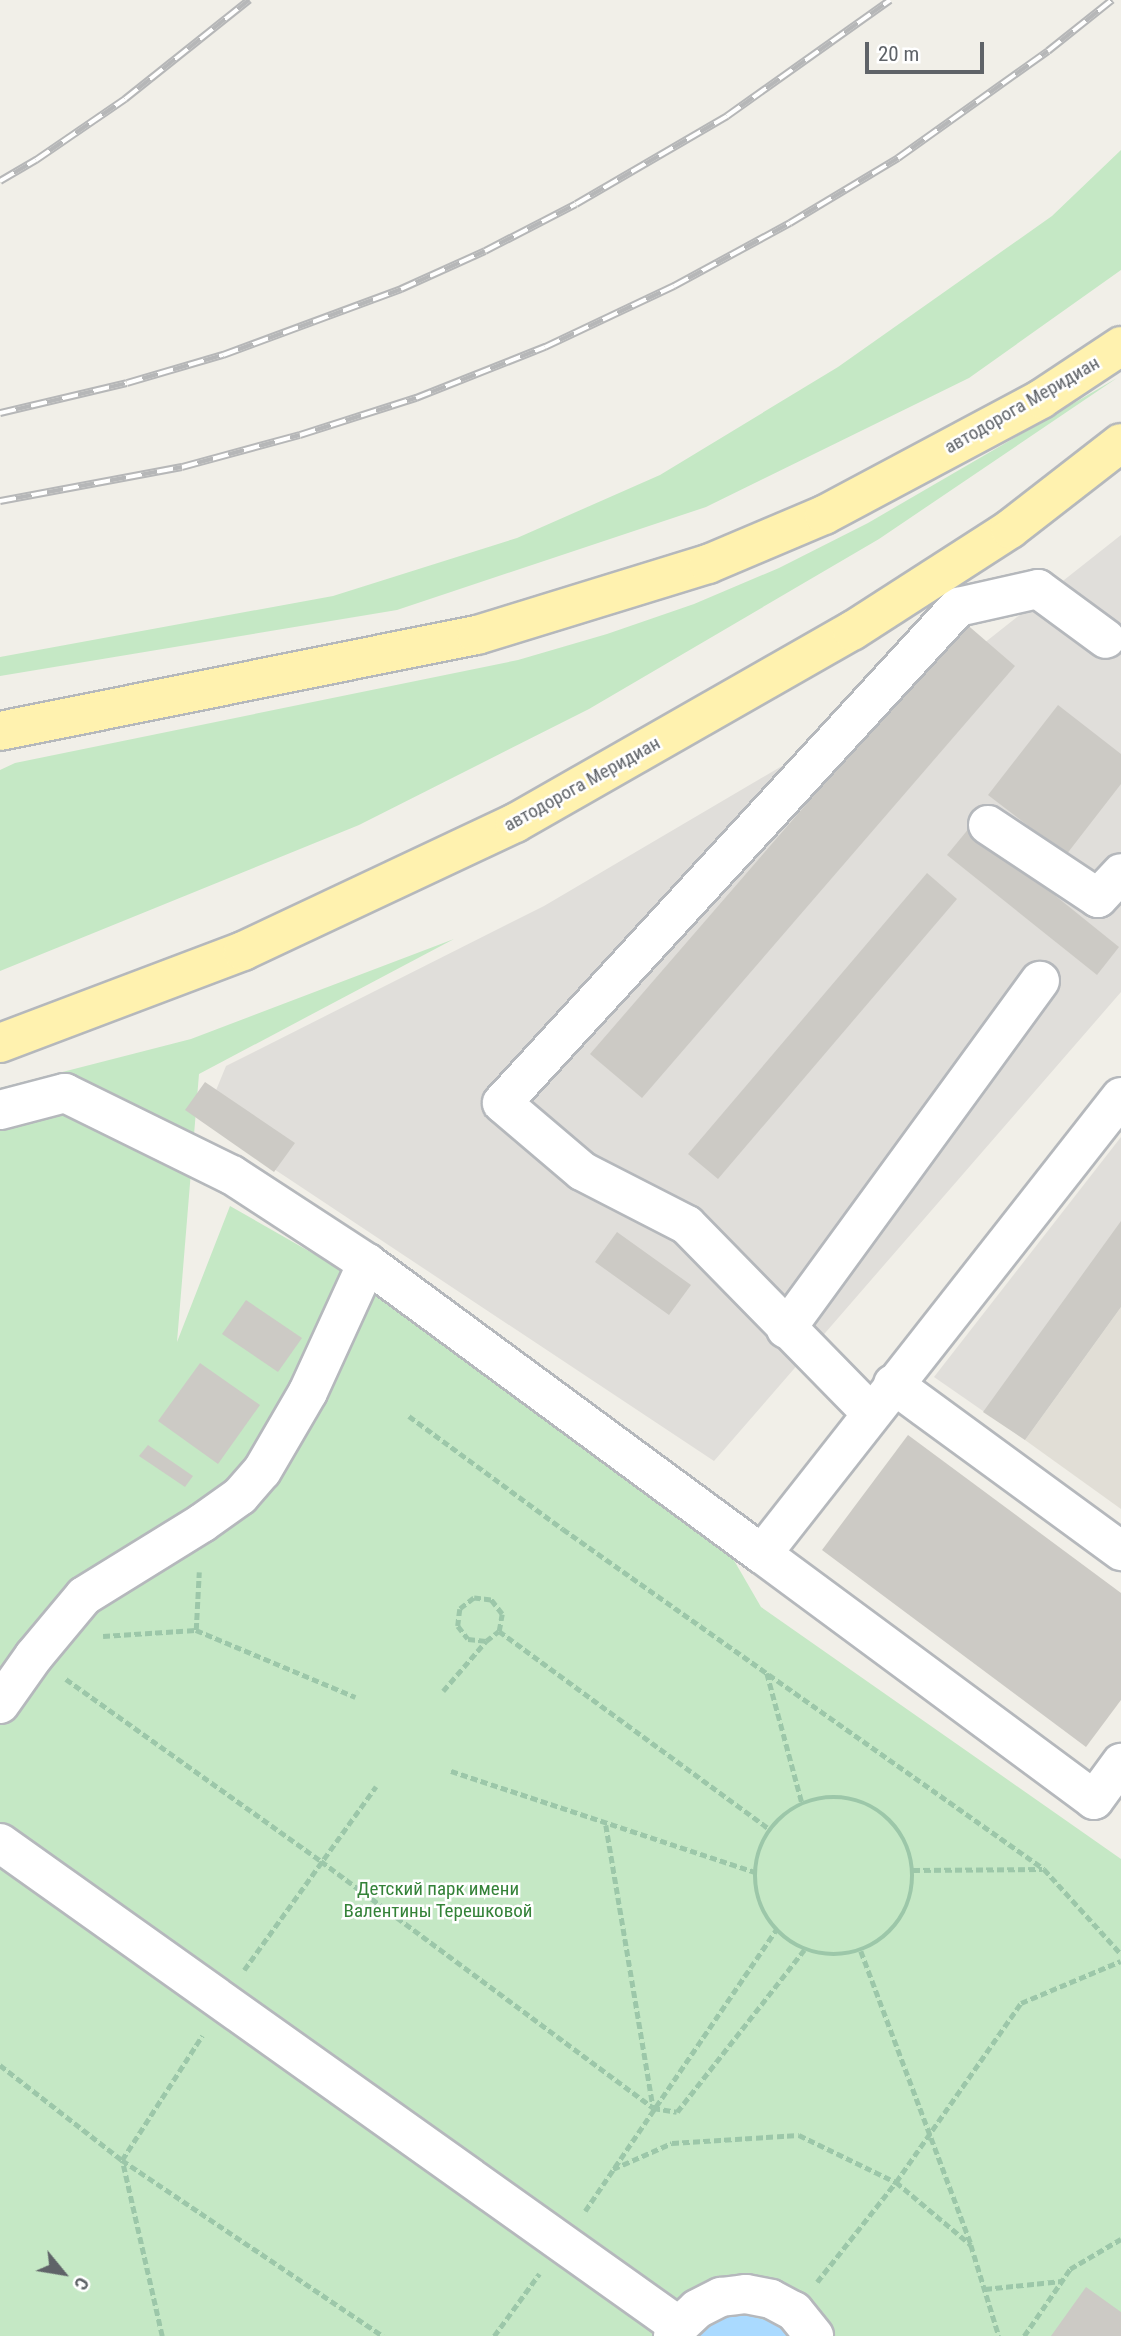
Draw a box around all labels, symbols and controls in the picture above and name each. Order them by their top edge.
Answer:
scale bar [869,28,988,72]
text: 20 m [878,42,919,66]
street label: автодорога Меридиан [940,351,1104,459]
street label: автодорога Меридиан [500,732,664,836]
park label: Детский парк имени Валентины Терешковой [343,1878,533,1922]
north arrow [28,2238,98,2308]
text: С [69,2273,94,2294]

